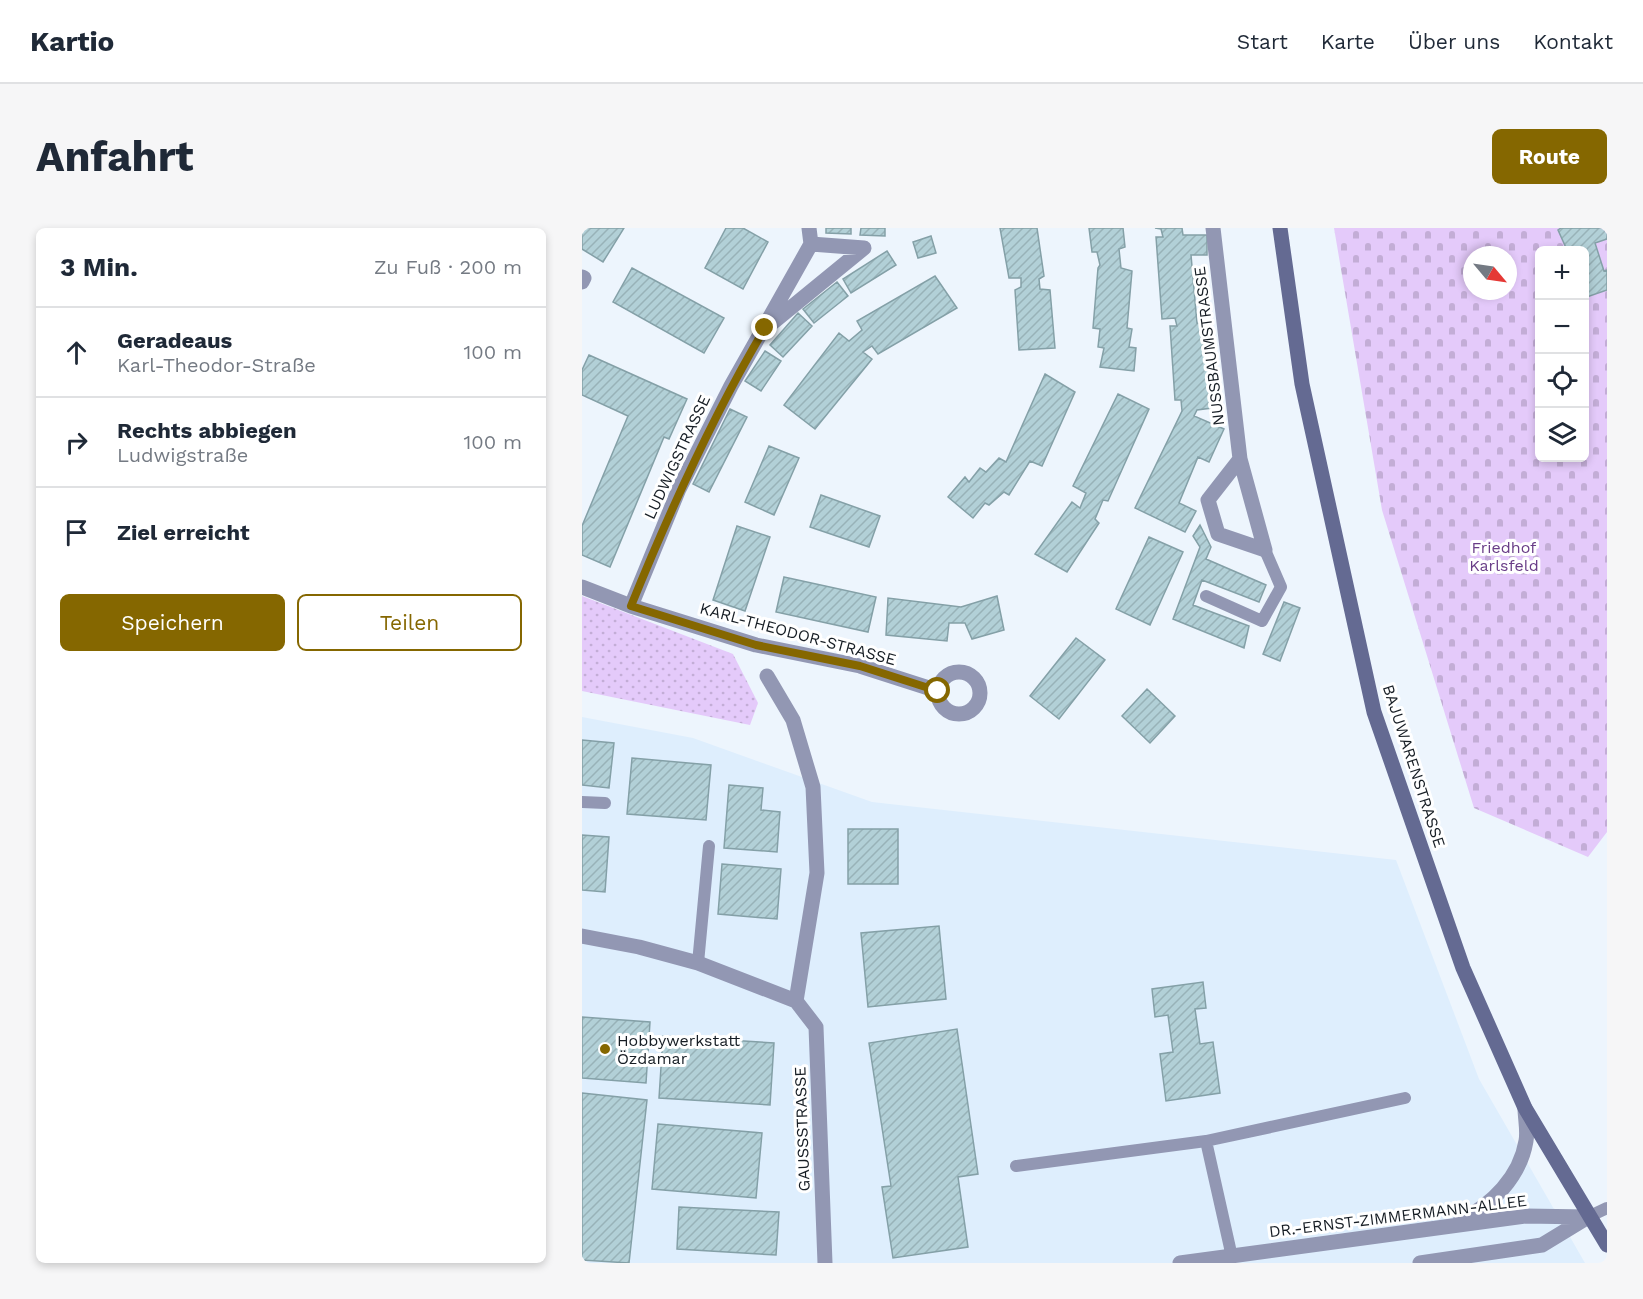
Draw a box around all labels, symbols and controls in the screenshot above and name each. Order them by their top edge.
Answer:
text: Kartio [30,25,114,58]
text: Start [1237,29,1288,54]
text: Karte [1321,29,1375,54]
text: Über uns [1408,29,1500,54]
text: Kontakt [1533,29,1613,54]
button: Route [1492,129,1607,184]
text: Anfahrt [36,132,194,181]
north arrow [1463,246,1517,300]
map controls [1535,246,1589,462]
button: + [1535,246,1589,300]
text: 3 Min. [60,252,138,282]
text: Zu Fuß · 200 m [374,255,522,279]
street label: NUSSBAUMSTRASSE [1190,265,1228,427]
button: − [1535,300,1589,354]
route end [751,314,777,340]
text: Geradeaus [117,328,232,353]
icon: ahead [60,336,93,369]
text: 100 m [463,340,522,364]
text: Karl-Theodor-Straße [117,353,316,377]
button: locate [1535,354,1589,408]
street label: LUDWIGSTRASSE [640,392,714,522]
button: layers [1535,408,1589,462]
text: Rechts abbiegen [117,418,297,443]
icon: right [60,426,93,459]
text: 100 m [463,430,522,454]
text: Ludwigstraße [117,443,248,467]
icon: arrive [60,516,93,549]
text: Ziel erreicht [117,520,250,545]
park label: Friedhof Karlsfeld [1469,538,1539,575]
button: Speichern [60,594,285,651]
button: Teilen [297,594,522,651]
street label: KARL-THEODOR-STRASSE [698,599,898,669]
route start [924,677,950,703]
street label: BAJUWARENSTRASSE [1379,682,1449,850]
place label: Hobbywerkstatt Özdamar [617,1031,741,1068]
marker: Hobbywerkstatt Özdamar [598,1042,612,1056]
street label: GAUSSSTRASSE [790,1066,814,1192]
street label: DR.-ERNST-ZIMMERMANN-ALLEE [1268,1191,1528,1241]

